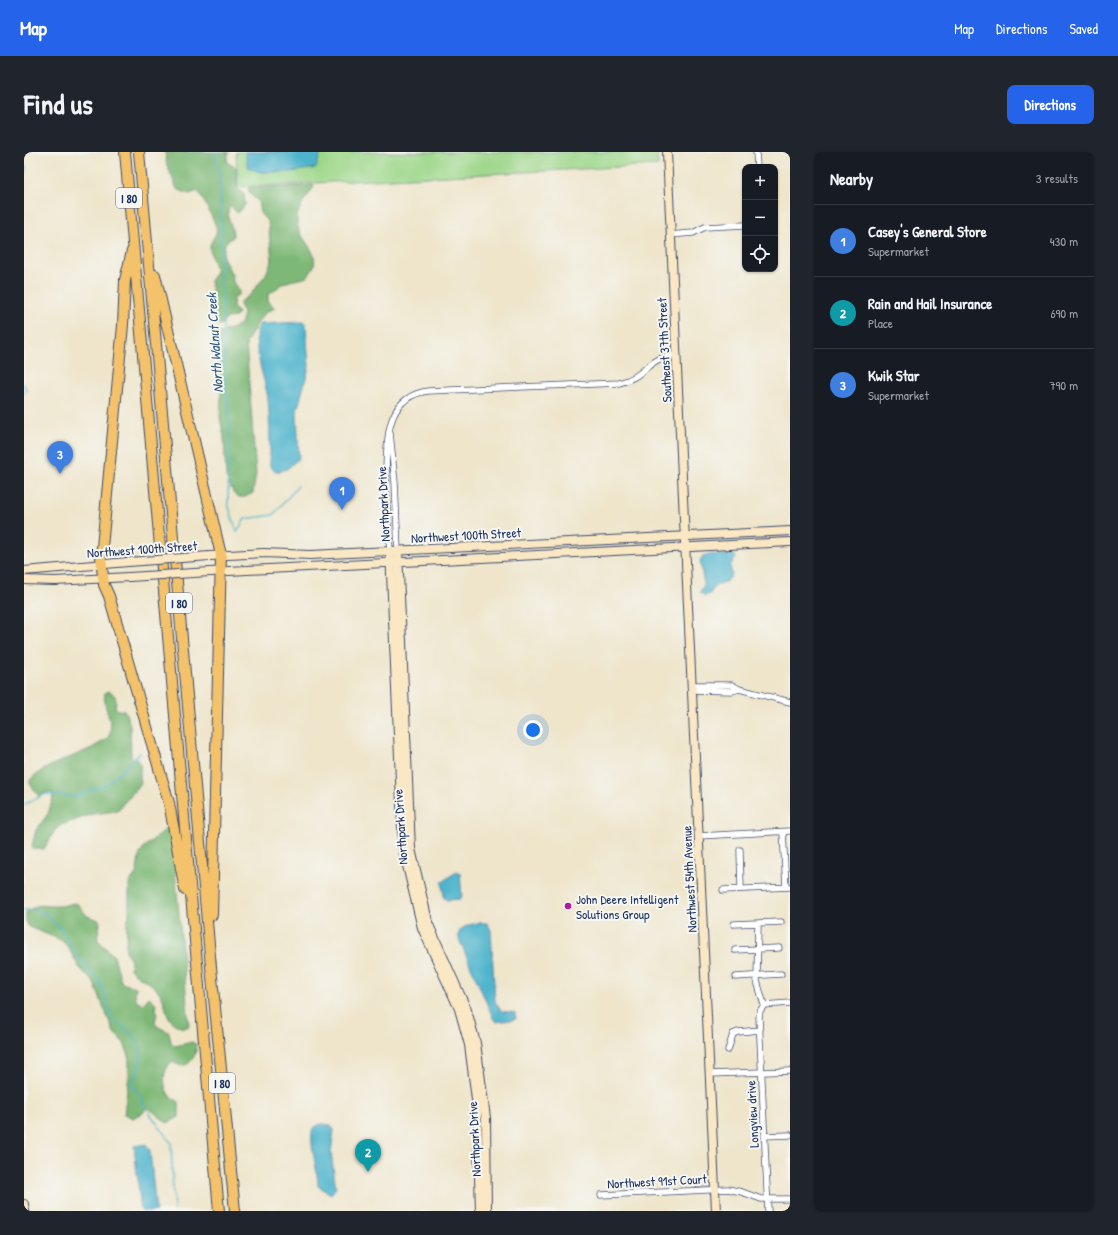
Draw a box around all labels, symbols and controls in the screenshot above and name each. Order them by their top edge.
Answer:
text: Map [20,15,47,41]
text: Map [954,19,974,38]
text: Directions [996,19,1047,38]
text: Saved [1069,19,1098,38]
text: Find us [24,85,93,123]
button: Directions [1007,85,1094,124]
map controls [742,164,778,272]
button: + [742,164,778,200]
text: Nearby [830,167,873,190]
text: 3 results [1036,169,1078,187]
road number: I 80 [116,188,142,208]
button: − [742,200,778,236]
text: Casey's General Store [868,221,987,242]
text: 1 [841,232,845,250]
text: 430 m [1050,232,1078,250]
button: locate [742,236,778,272]
text: Supermarket [868,242,929,260]
water label: North Walnut Creek [201,291,227,394]
text: Rain and Hail Insurance [868,293,992,314]
street label: Southeast 37th Street [652,297,676,403]
text: 2 [840,304,846,322]
text: 690 m [1050,304,1078,322]
text: Place [868,314,893,332]
text: Kwik Star [868,365,920,386]
text: 3 [840,376,846,394]
text: 790 m [1049,376,1078,394]
text: Supermarket [868,386,929,404]
pin: 3 [47,441,73,474]
street label: Northpark Drive [372,466,394,542]
pin: 1 [329,477,355,510]
street label: Northwest 100th Street [410,523,522,547]
street label: Northwest 100th Street [86,536,198,562]
road number: I 80 [166,593,192,613]
your location [523,720,543,740]
street label: Northpark Drive [388,789,412,865]
street label: Northwest 54th Avenue [677,825,701,933]
place label: John Deere Intelligent Solutions Group [576,890,679,923]
marker: John Deere Intelligent Solutions Group [563,901,573,911]
road number: I 80 [209,1073,235,1093]
street label: Longview drive [741,1080,763,1148]
street label: Northpark Drive [463,1101,485,1177]
pin: 2 [355,1139,381,1172]
street label: Northwest 91st Court [607,1169,708,1193]

